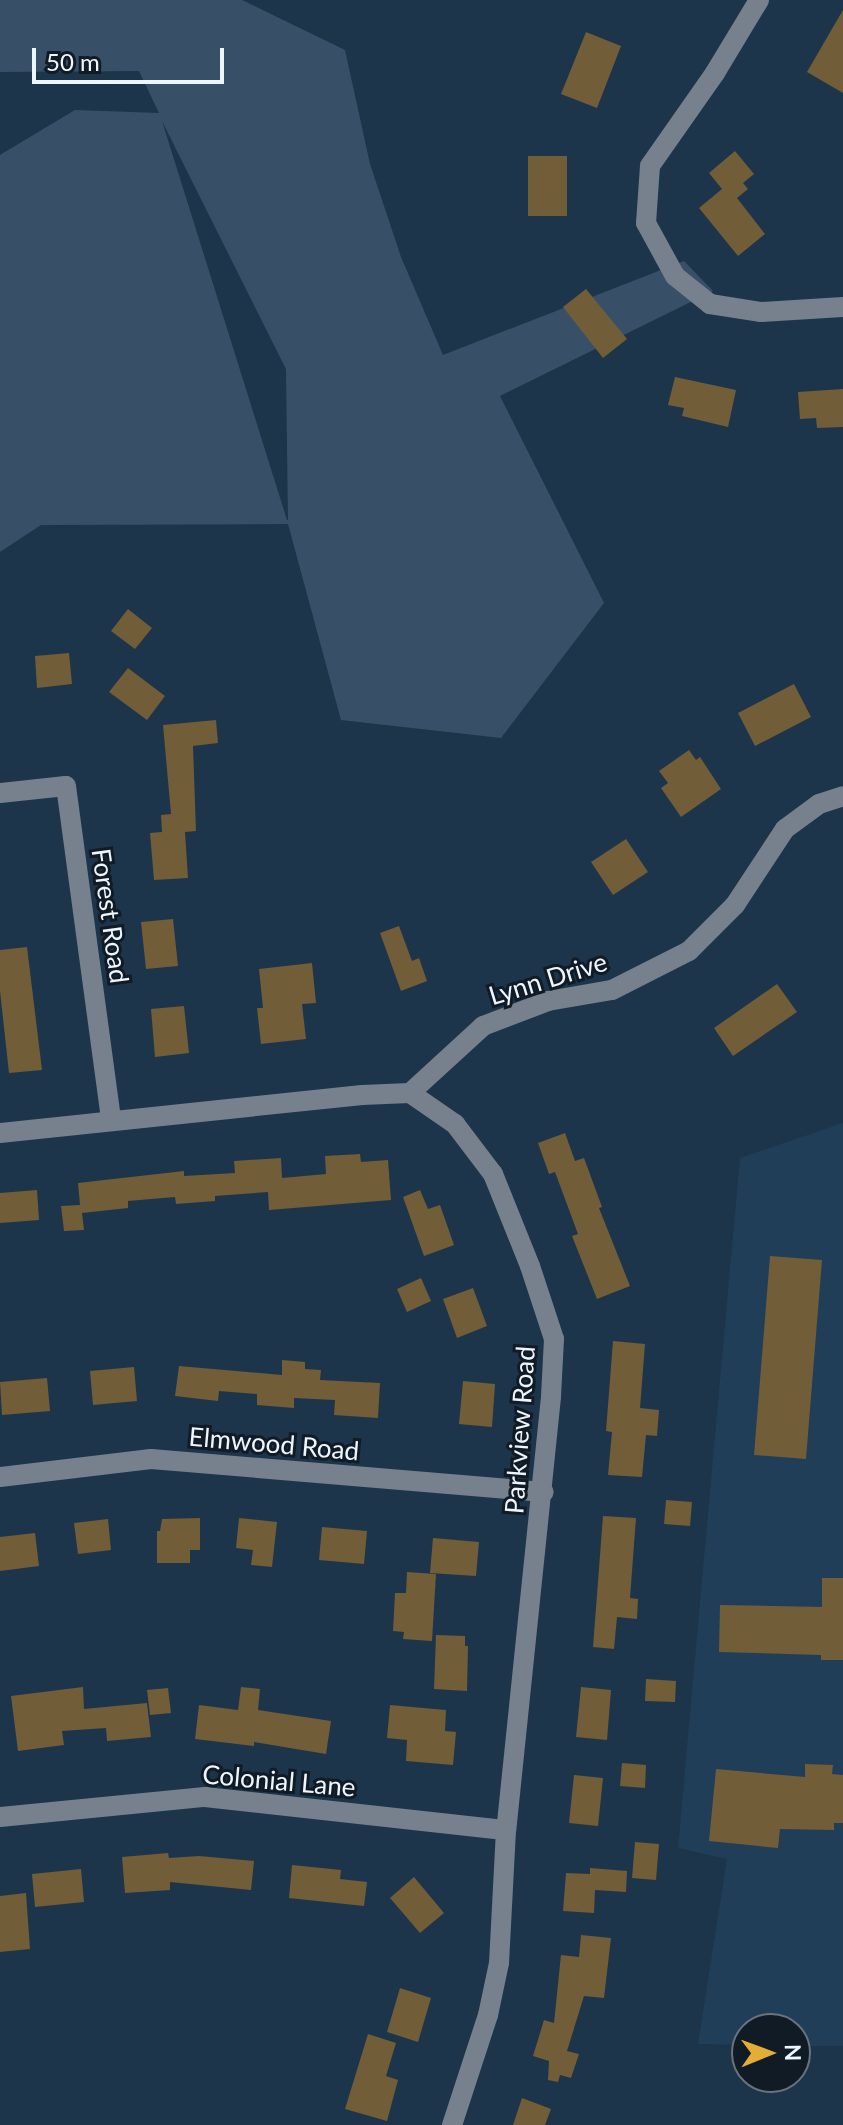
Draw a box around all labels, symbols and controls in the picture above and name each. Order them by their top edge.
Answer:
scale bar [36,32,228,82]
text: 50 m [46,47,100,76]
street label: Forest Road [85,847,135,985]
street label: Lynn Drive [485,946,611,1012]
street label: Parkview Road [499,1345,541,1515]
street label: Elmwood Road [187,1421,361,1467]
street label: Colonial Lane [201,1759,357,1803]
north arrow [731,2013,811,2093]
text: N [780,2044,807,2061]

